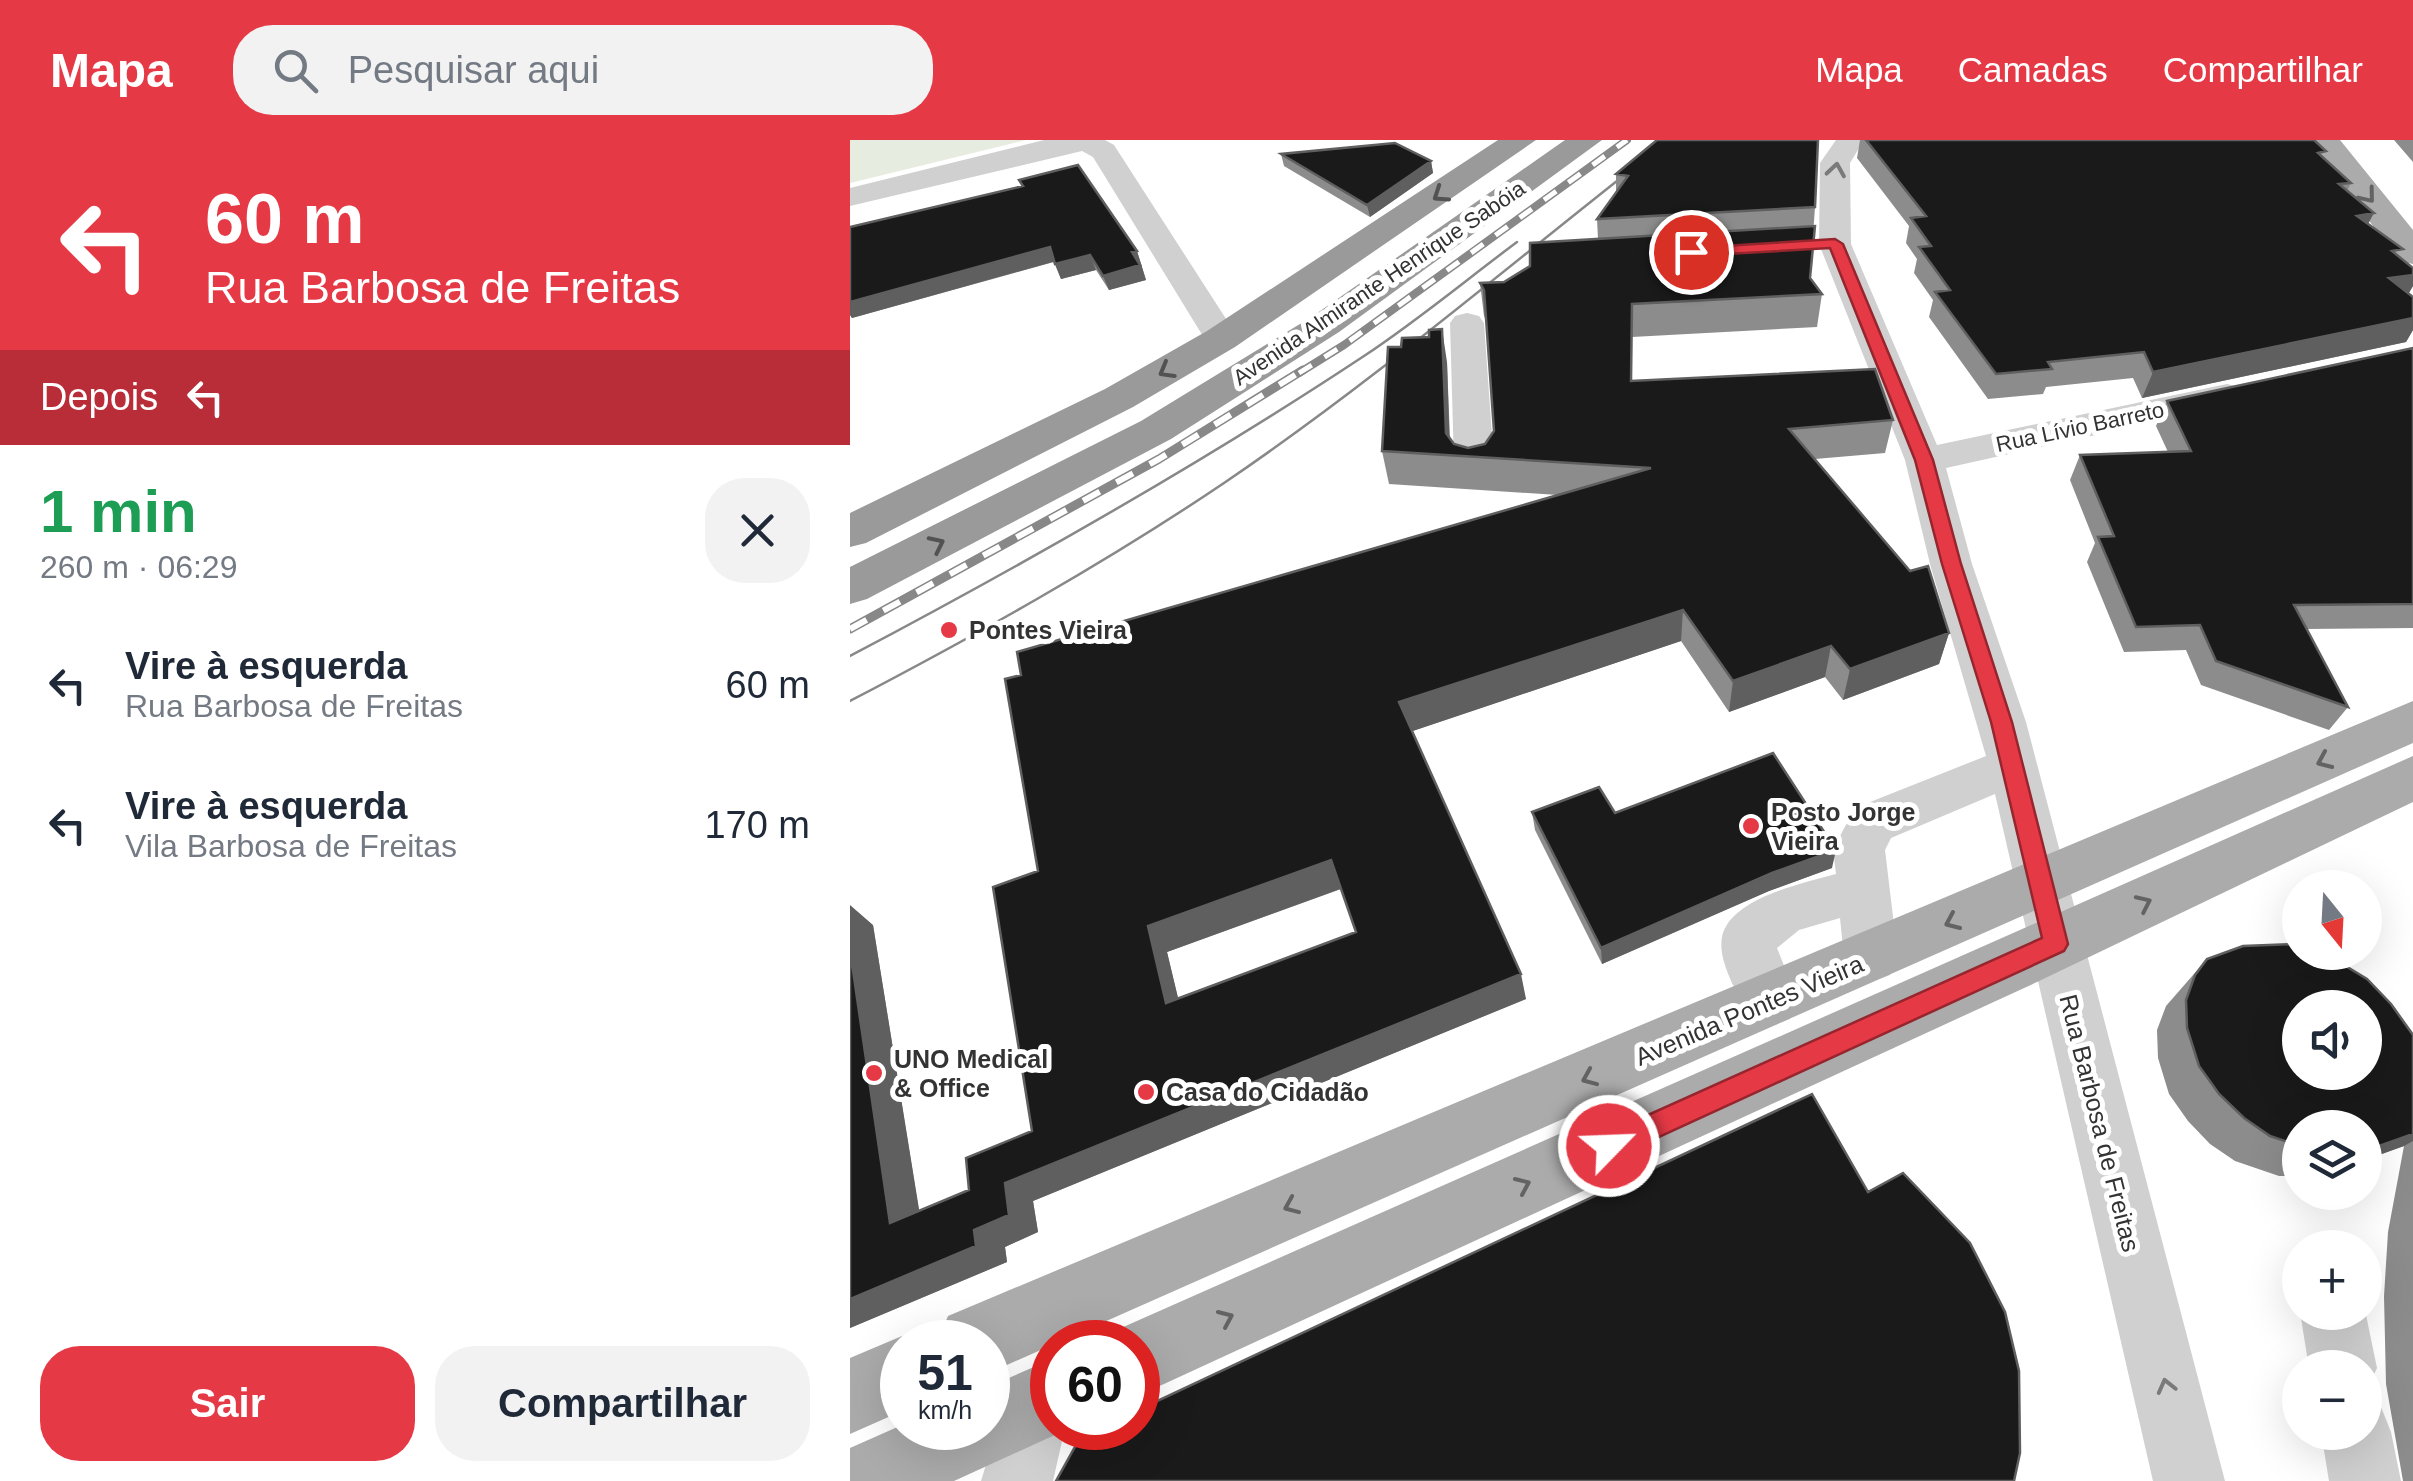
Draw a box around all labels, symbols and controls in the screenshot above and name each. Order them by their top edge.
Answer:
search box [233,25,933,115]
icon: search [268,43,323,98]
text: Mapa [50,44,173,97]
text: Pesquisar aqui [348,49,599,91]
text: Mapa [1815,50,1903,89]
text: Camadas [1958,50,2108,89]
text: Compartilhar [2163,50,2363,89]
one-way arrow [1825,162,1846,178]
street label: Avenida Almirante Henrique Sabóia [1228,175,1530,390]
icon: left [40,180,170,310]
text: 60 m [205,180,365,258]
one-way arrow [1433,183,1451,201]
one-way arrow [2356,185,2374,203]
pin [1649,210,1734,295]
icon: arrive [1664,225,1719,280]
text: Rua Barbosa de Freitas [205,262,680,313]
one-way arrow [1159,358,1177,378]
icon: left [178,370,233,425]
text: Depois [40,376,158,418]
street label: Rua Lívio Barreto [1994,397,2166,457]
text: 1 min [40,478,197,545]
button: close [705,478,810,583]
one-way arrow [927,537,945,556]
text: 260 m · 06:29 [40,549,237,585]
place label: Pontes Vieira [969,616,1128,644]
marker: Pontes Vieira [938,619,960,641]
text: Vire à esquerda [125,645,407,687]
icon: left [40,658,95,713]
text: 60 m [726,664,810,706]
text: Rua Barbosa de Freitas [125,688,463,724]
one-way arrow [2316,749,2334,769]
text: Vire à esquerda [125,785,407,827]
icon: left [40,798,95,853]
place label: Posto Jorge Vieira [1771,798,1916,855]
text: 170 m [704,804,810,846]
marker: Posto Jorge Vieira [1740,815,1762,837]
text: Vila Barbosa de Freitas [125,828,457,864]
north arrow [2282,870,2382,970]
map controls [2282,870,2382,1450]
one-way arrow [2134,895,2152,915]
one-way arrow [1944,910,1962,930]
street label: Avenida Pontes Vieira [1631,949,1867,1071]
button: sound [2282,990,2382,1090]
street label: Rua Barbosa de Freitas [2054,992,2146,1254]
place label: UNO Medical & Office [894,1045,1048,1102]
marker: UNO Medical & Office [863,1062,885,1084]
one-way arrow [1581,1066,1599,1086]
place label: Casa do Cidadão [1166,1078,1369,1106]
marker: Casa do Cidadão [1135,1081,1157,1103]
position arrow [1557,1094,1661,1198]
button: layers [2282,1110,2382,1210]
one-way arrow [1513,1177,1531,1197]
one-way arrow [1283,1194,1301,1214]
button: + [2282,1230,2382,1330]
one-way arrow [1216,1311,1234,1331]
speed limit sign: 60 [1030,1320,1160,1450]
text: 51 [917,1345,973,1401]
button: Sair [40,1346,415,1461]
button: Compartilhar [435,1346,810,1461]
button: − [2282,1350,2382,1450]
one-way arrow [2157,1378,2178,1395]
text: km/h [918,1396,972,1424]

